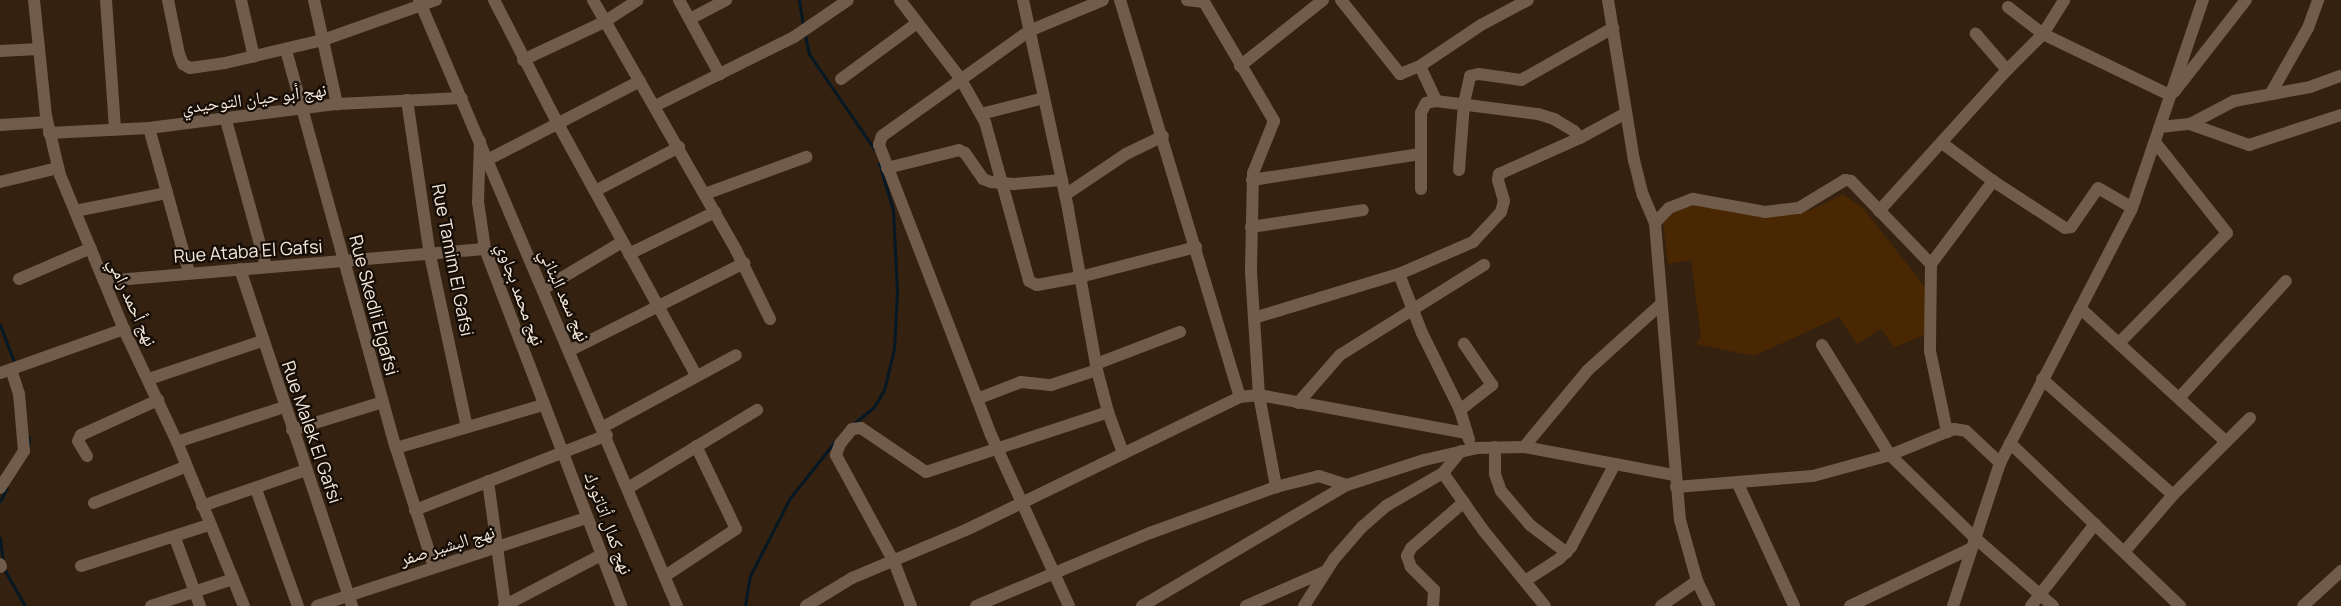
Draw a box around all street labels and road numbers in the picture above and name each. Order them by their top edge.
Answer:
street label: نهج أبو حيان التوحيدي [180,78,328,118]
street label: Rue Tamim El Gafsi [428,182,478,338]
street label: Rue Skedli Elgafsi [345,232,403,378]
street label: Rue Ataba El Gafsi [173,235,323,267]
street label: نهج محمد بجاوي [492,239,550,349]
street label: نهج سعد البناني [535,245,595,345]
street label: نهج أحمد رامي [104,254,162,350]
street label: Rue Malek El Gafsi [277,358,347,506]
street label: نهج كمال أتاتورك [580,469,638,577]
street label: نهج البشير صفر [397,520,497,570]

